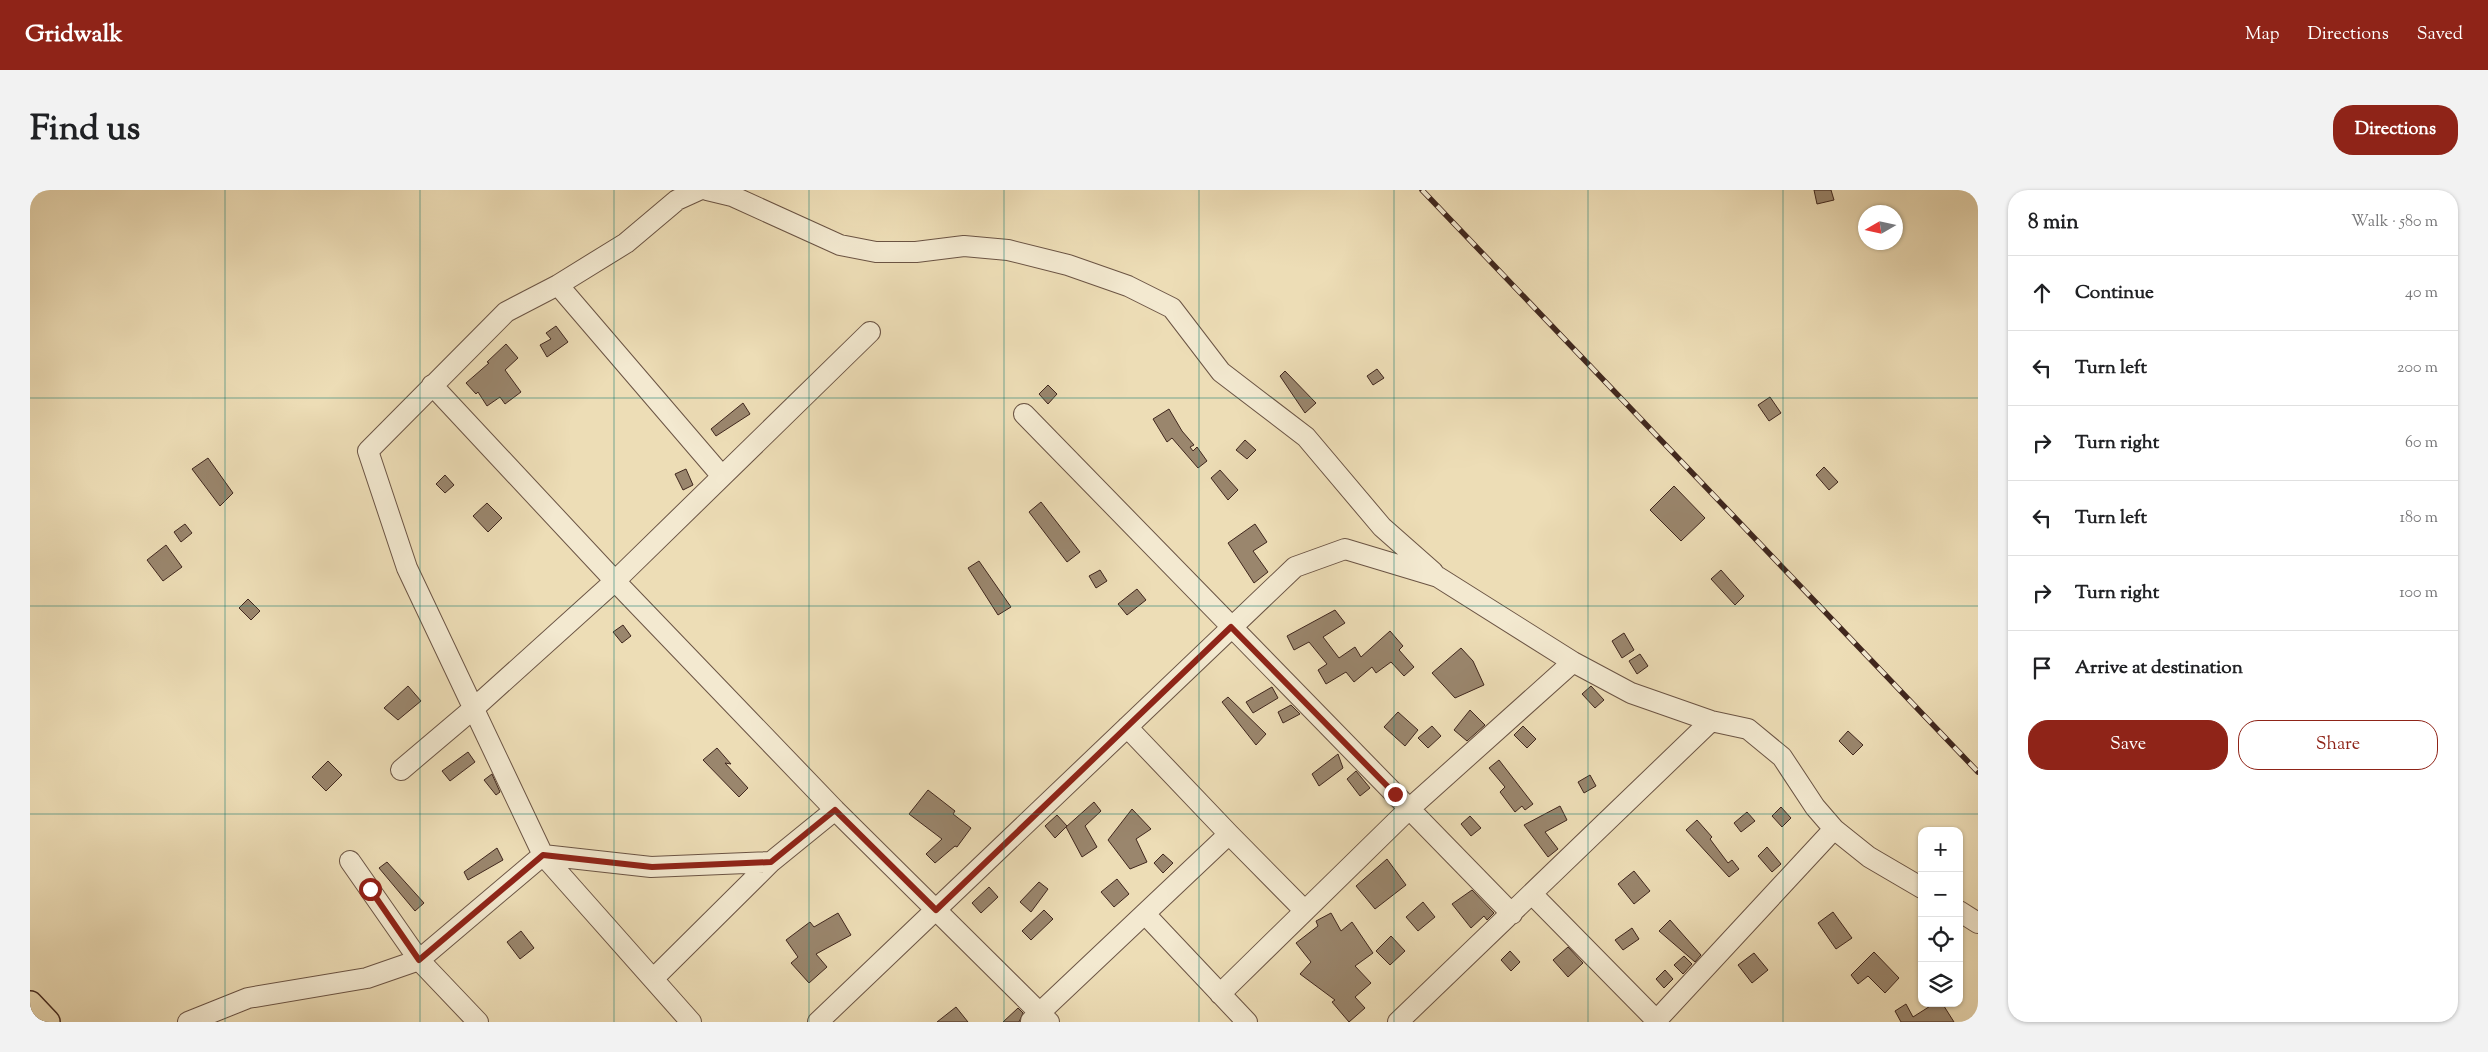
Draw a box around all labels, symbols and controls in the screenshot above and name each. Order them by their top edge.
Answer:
text: Gridwalk [25,18,123,52]
text: Map [2245,22,2280,48]
text: Directions [2308,22,2389,48]
text: Saved [2417,22,2463,48]
text: Find us [30,105,140,156]
button: Directions [2333,105,2458,155]
north arrow [1858,205,1903,250]
text: 8 min [2028,208,2079,238]
text: Walk · 580 m [2351,211,2438,234]
icon: ahead [2028,279,2056,307]
text: Continue [2075,280,2154,307]
text: 40 m [2405,282,2438,305]
icon: left [2028,354,2056,382]
text: Turn left [2075,355,2147,382]
text: 200 m [2397,357,2438,380]
icon: right [2028,429,2056,457]
text: Turn right [2075,430,2159,457]
text: 60 m [2405,432,2438,455]
icon: left [2028,504,2056,532]
text: Turn left [2075,505,2147,532]
text: 180 m [2399,507,2438,530]
icon: right [2028,579,2056,607]
text: Turn right [2075,580,2159,607]
text: 100 m [2399,582,2438,605]
icon: arrive [2028,654,2056,682]
text: Arrive at destination [2075,655,2243,682]
button: Save [2028,720,2228,770]
button: Share [2238,720,2438,770]
route end [1384,783,1407,806]
map controls [1918,827,1963,1007]
button: + [1918,827,1963,872]
button: − [1918,872,1963,917]
route start [359,878,382,901]
button: locate [1918,917,1963,962]
button: layers [1918,962,1963,1007]

